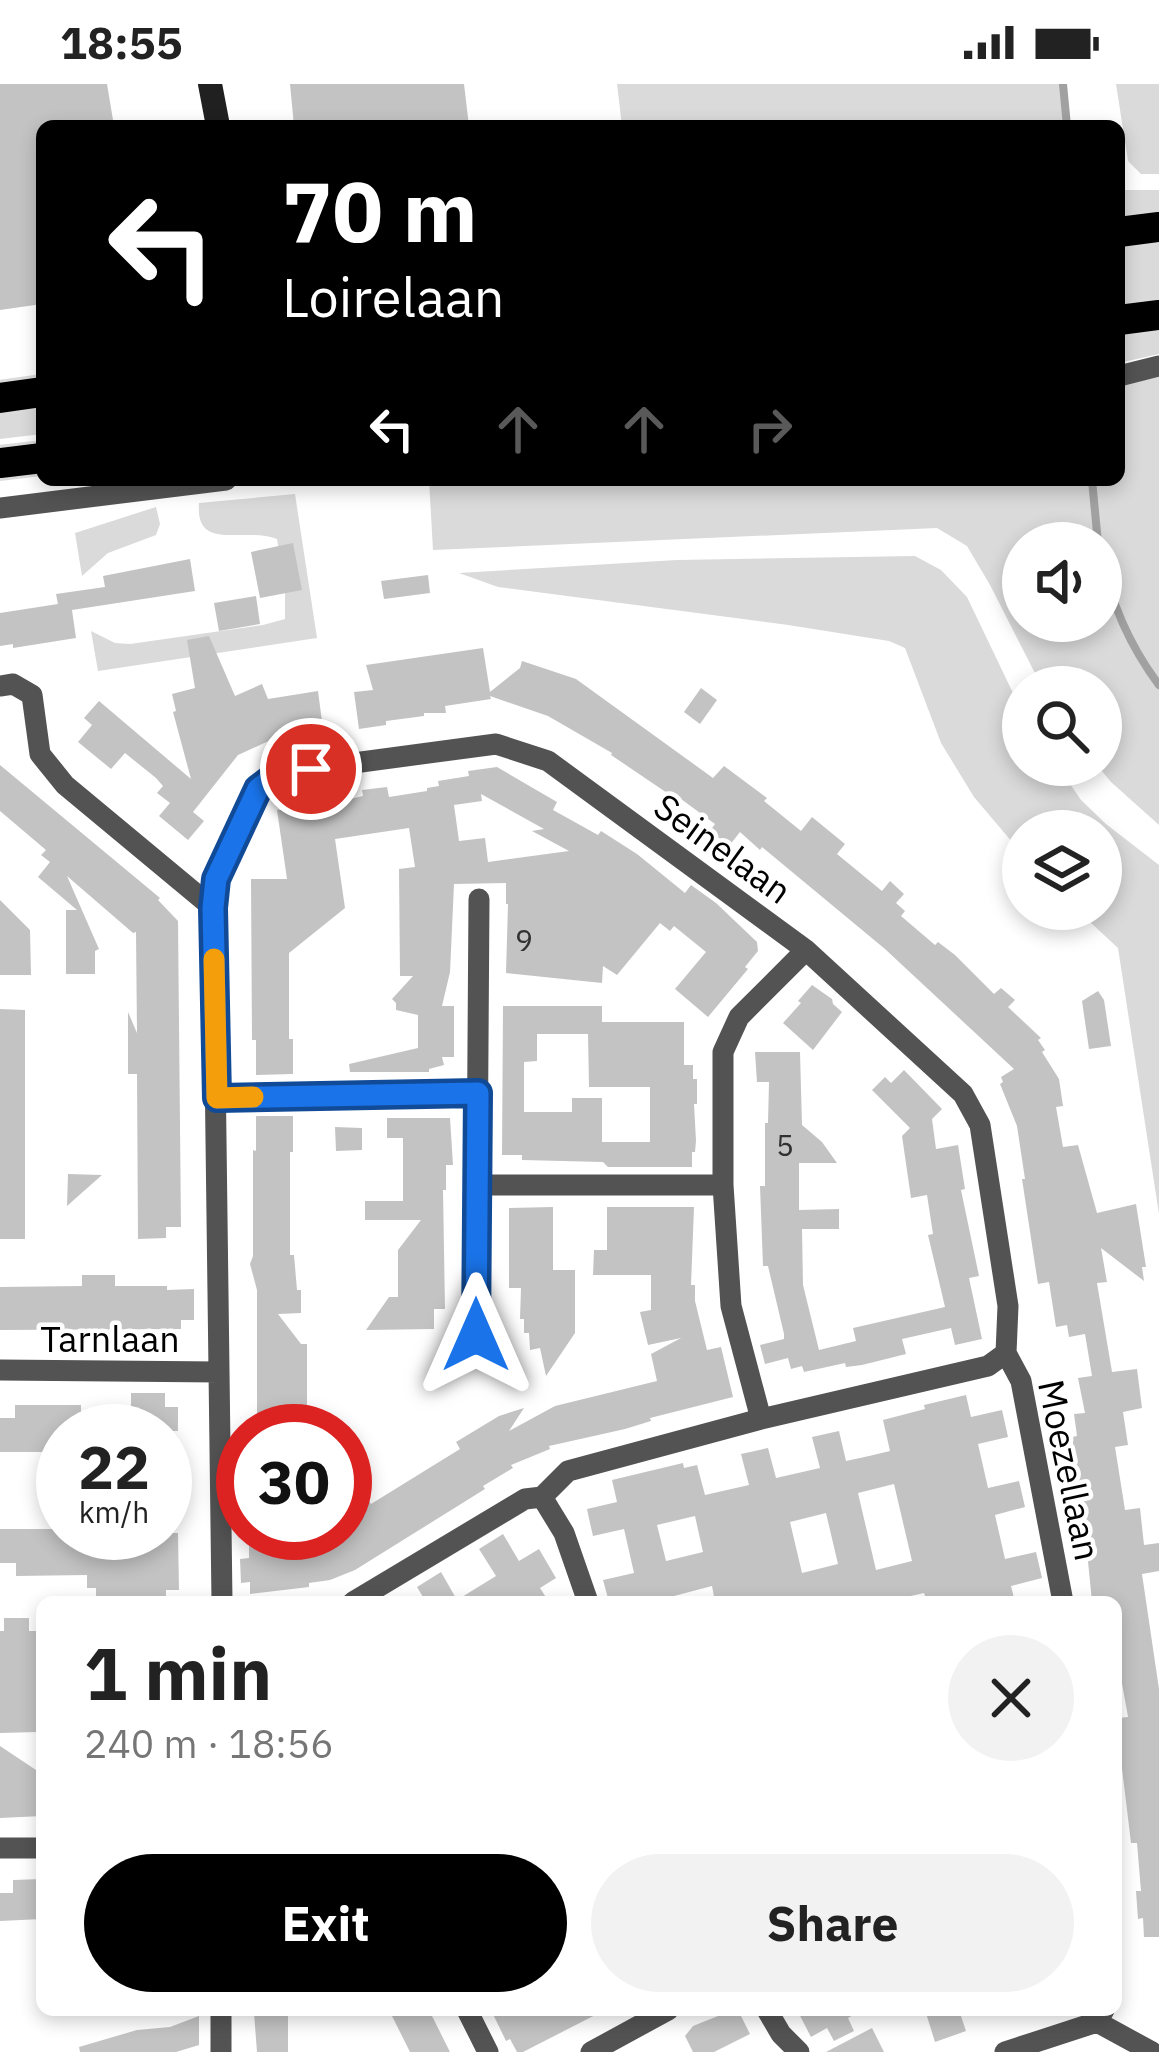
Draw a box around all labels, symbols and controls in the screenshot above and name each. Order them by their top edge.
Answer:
text: 18:55 [60,13,183,71]
text: 70 m [282,156,478,265]
icon: left [84,168,240,324]
text: Loirelaan [282,262,504,332]
icon: left [359,396,425,462]
icon: ahead [485,396,551,462]
icon: ahead [611,396,677,462]
icon: right [737,396,803,462]
map controls [1002,522,1122,930]
button: sound [1002,522,1122,642]
button: search [1002,666,1122,786]
pin [260,718,362,820]
icon: arrive [278,736,344,802]
street label: Seinelaan [645,782,801,914]
button: layers [1002,810,1122,930]
house number: 9 [515,920,533,959]
house number: 5 [776,1125,794,1164]
position arrow [413,1272,539,1398]
street label: Tarnlaan [40,1315,180,1362]
street label: Moezellaan [1028,1375,1112,1565]
speed limit sign: 30 [216,1404,372,1560]
text: 22 [78,1427,150,1506]
text: km/h [79,1492,149,1531]
text: 1 min [84,1626,272,1720]
button: close [948,1635,1074,1761]
text: 240 m · 18:56 [84,1718,334,1769]
button: Exit [84,1854,567,1992]
button: Share [591,1854,1074,1992]

